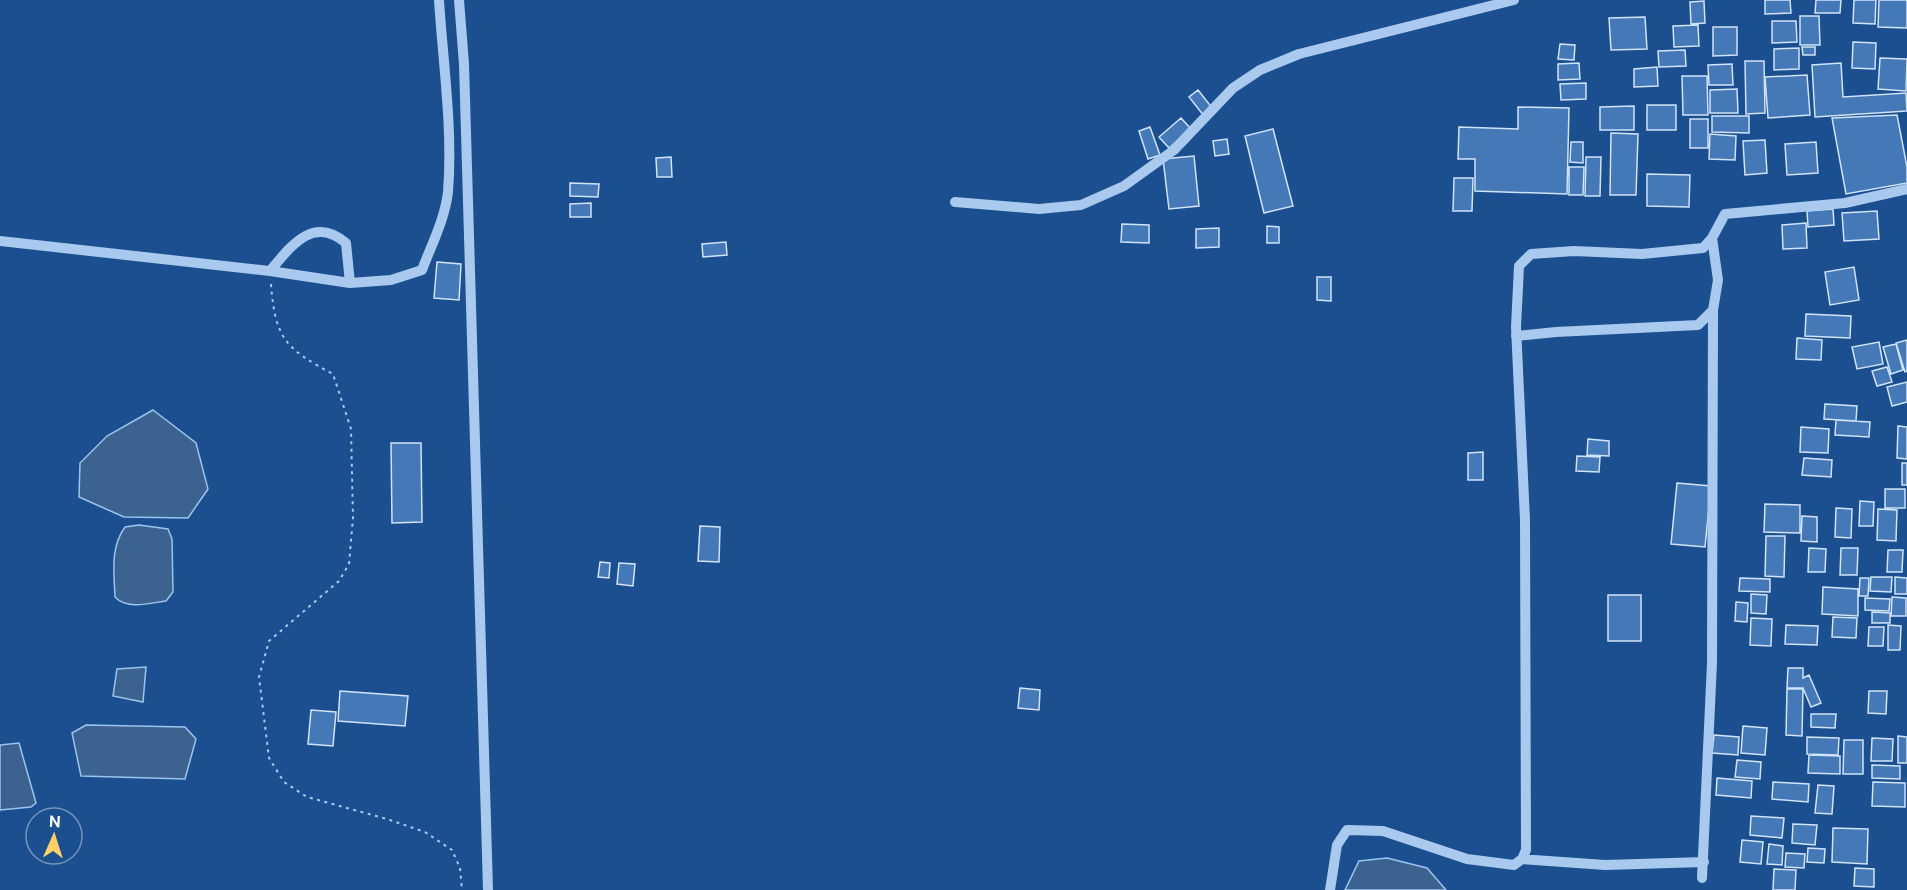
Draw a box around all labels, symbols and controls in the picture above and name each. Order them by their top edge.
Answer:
north arrow [24,806,84,866]
text: N [48,811,61,832]

